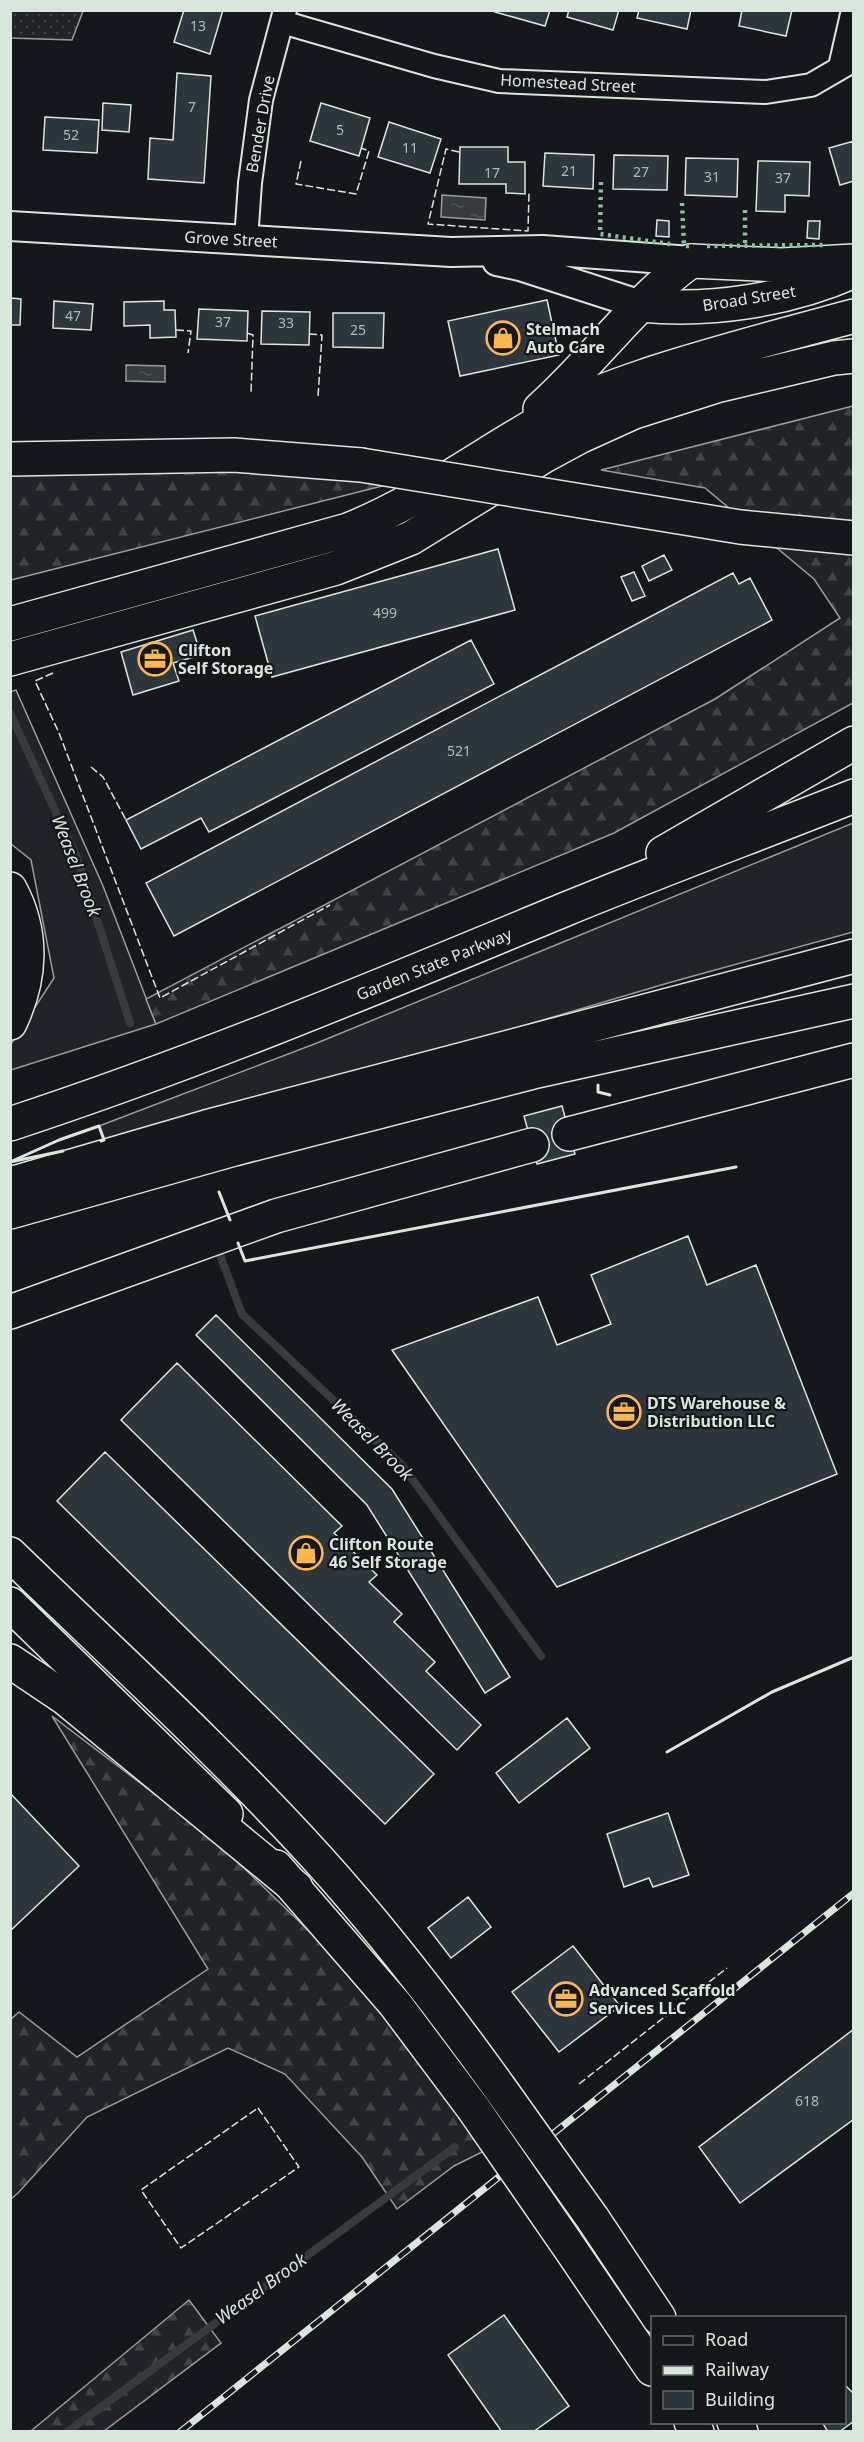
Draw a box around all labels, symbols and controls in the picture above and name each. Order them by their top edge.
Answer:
house number: 13 [190,16,206,35]
street label: Homestead Street [500,68,637,98]
street label: Bender Drive [241,74,279,174]
house number: 7 [188,97,196,116]
house number: 5 [336,120,344,139]
house number: 52 [63,125,79,144]
house number: 11 [402,138,418,157]
house number: 21 [561,161,577,180]
house number: 27 [633,162,649,181]
house number: 17 [484,163,500,182]
house number: 31 [704,167,720,186]
house number: 37 [775,168,791,187]
street label: Grove Street [184,226,278,252]
street label: Broad Street [701,280,797,316]
house number: 47 [65,306,81,325]
house number: 37 [215,312,231,331]
house number: 33 [278,313,294,332]
place label: Stelmach Auto Care [526,318,605,358]
house number: 25 [350,320,366,339]
shop icon: Stelmach Auto Care [485,320,521,356]
house number: 499 [373,603,397,622]
place label: Clifton Self Storage [178,639,273,679]
office icon: Clifton Self Storage [137,641,173,677]
house number: 521 [447,741,471,760]
water label: Weasel Brook [47,811,108,921]
street label: Garden State Parkway [353,922,516,1005]
place label: DTS Warehouse & Distribution LLC [647,1392,786,1432]
water label: Weasel Brook [326,1393,420,1486]
office icon: DTS Warehouse & Distribution LLC [606,1394,642,1430]
place label: Clifton Route 46 Self Storage [329,1533,447,1573]
shop icon: Clifton Route 46 Self Storage [288,1535,324,1571]
place label: Advanced Scaffold Services LLC [589,1979,735,2019]
office icon: Advanced Scaffold Services LLC [548,1981,584,2017]
house number: 618 [795,2091,819,2110]
water label: Weasel Brook [210,2246,312,2329]
legend [651,2316,846,2424]
text: Road [705,2327,748,2351]
text: Railway [705,2357,770,2381]
text: Building [705,2387,775,2411]

